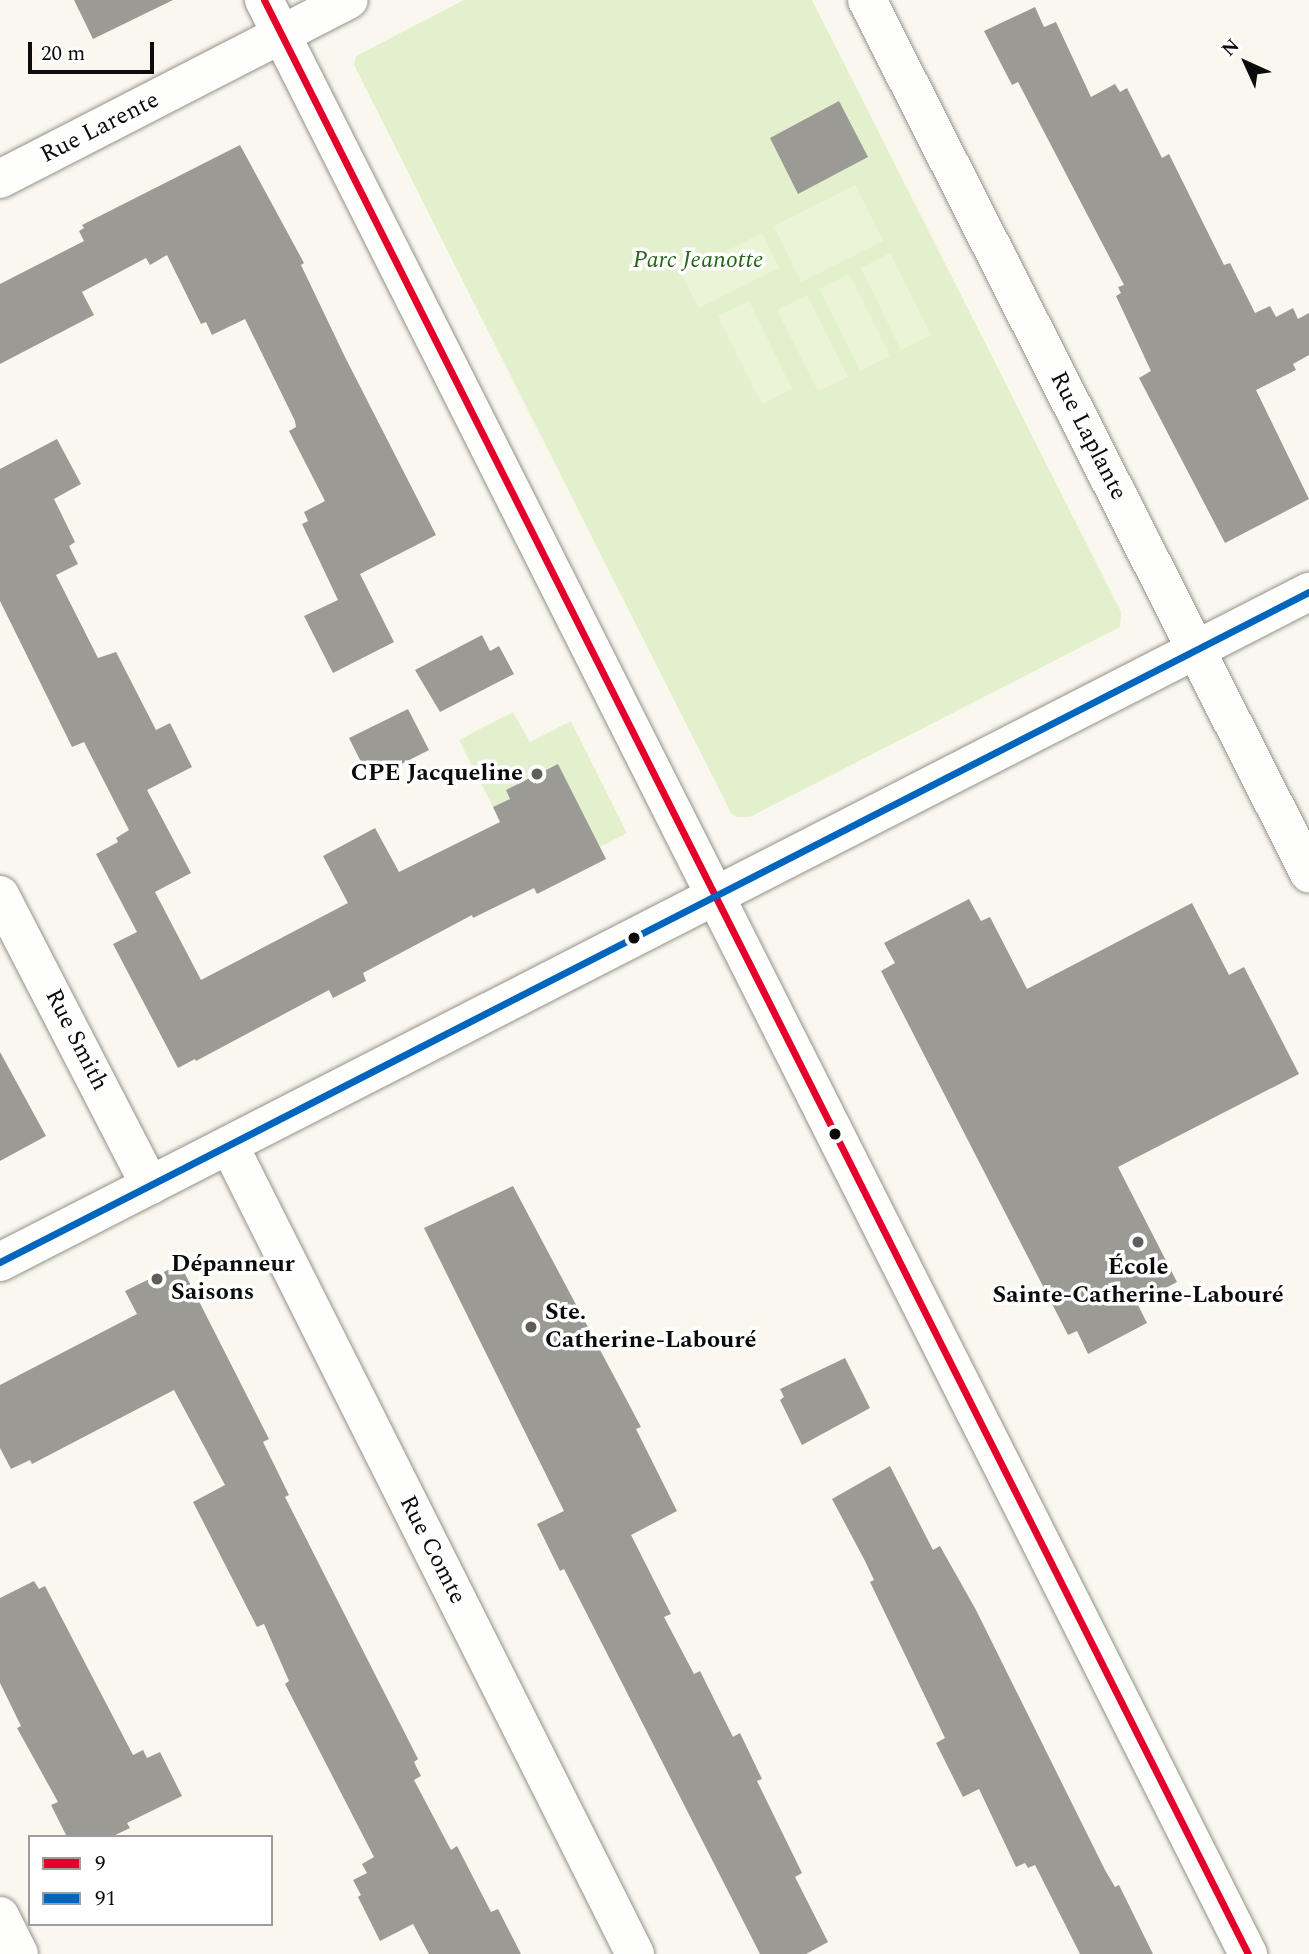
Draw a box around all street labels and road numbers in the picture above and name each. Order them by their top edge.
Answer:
street label: Rue Larente [36,86,164,170]
street label: Rue Laplante [1043,367,1133,505]
street label: Rue Smith [38,984,114,1096]
street label: Rue Comte [392,1491,472,1609]

